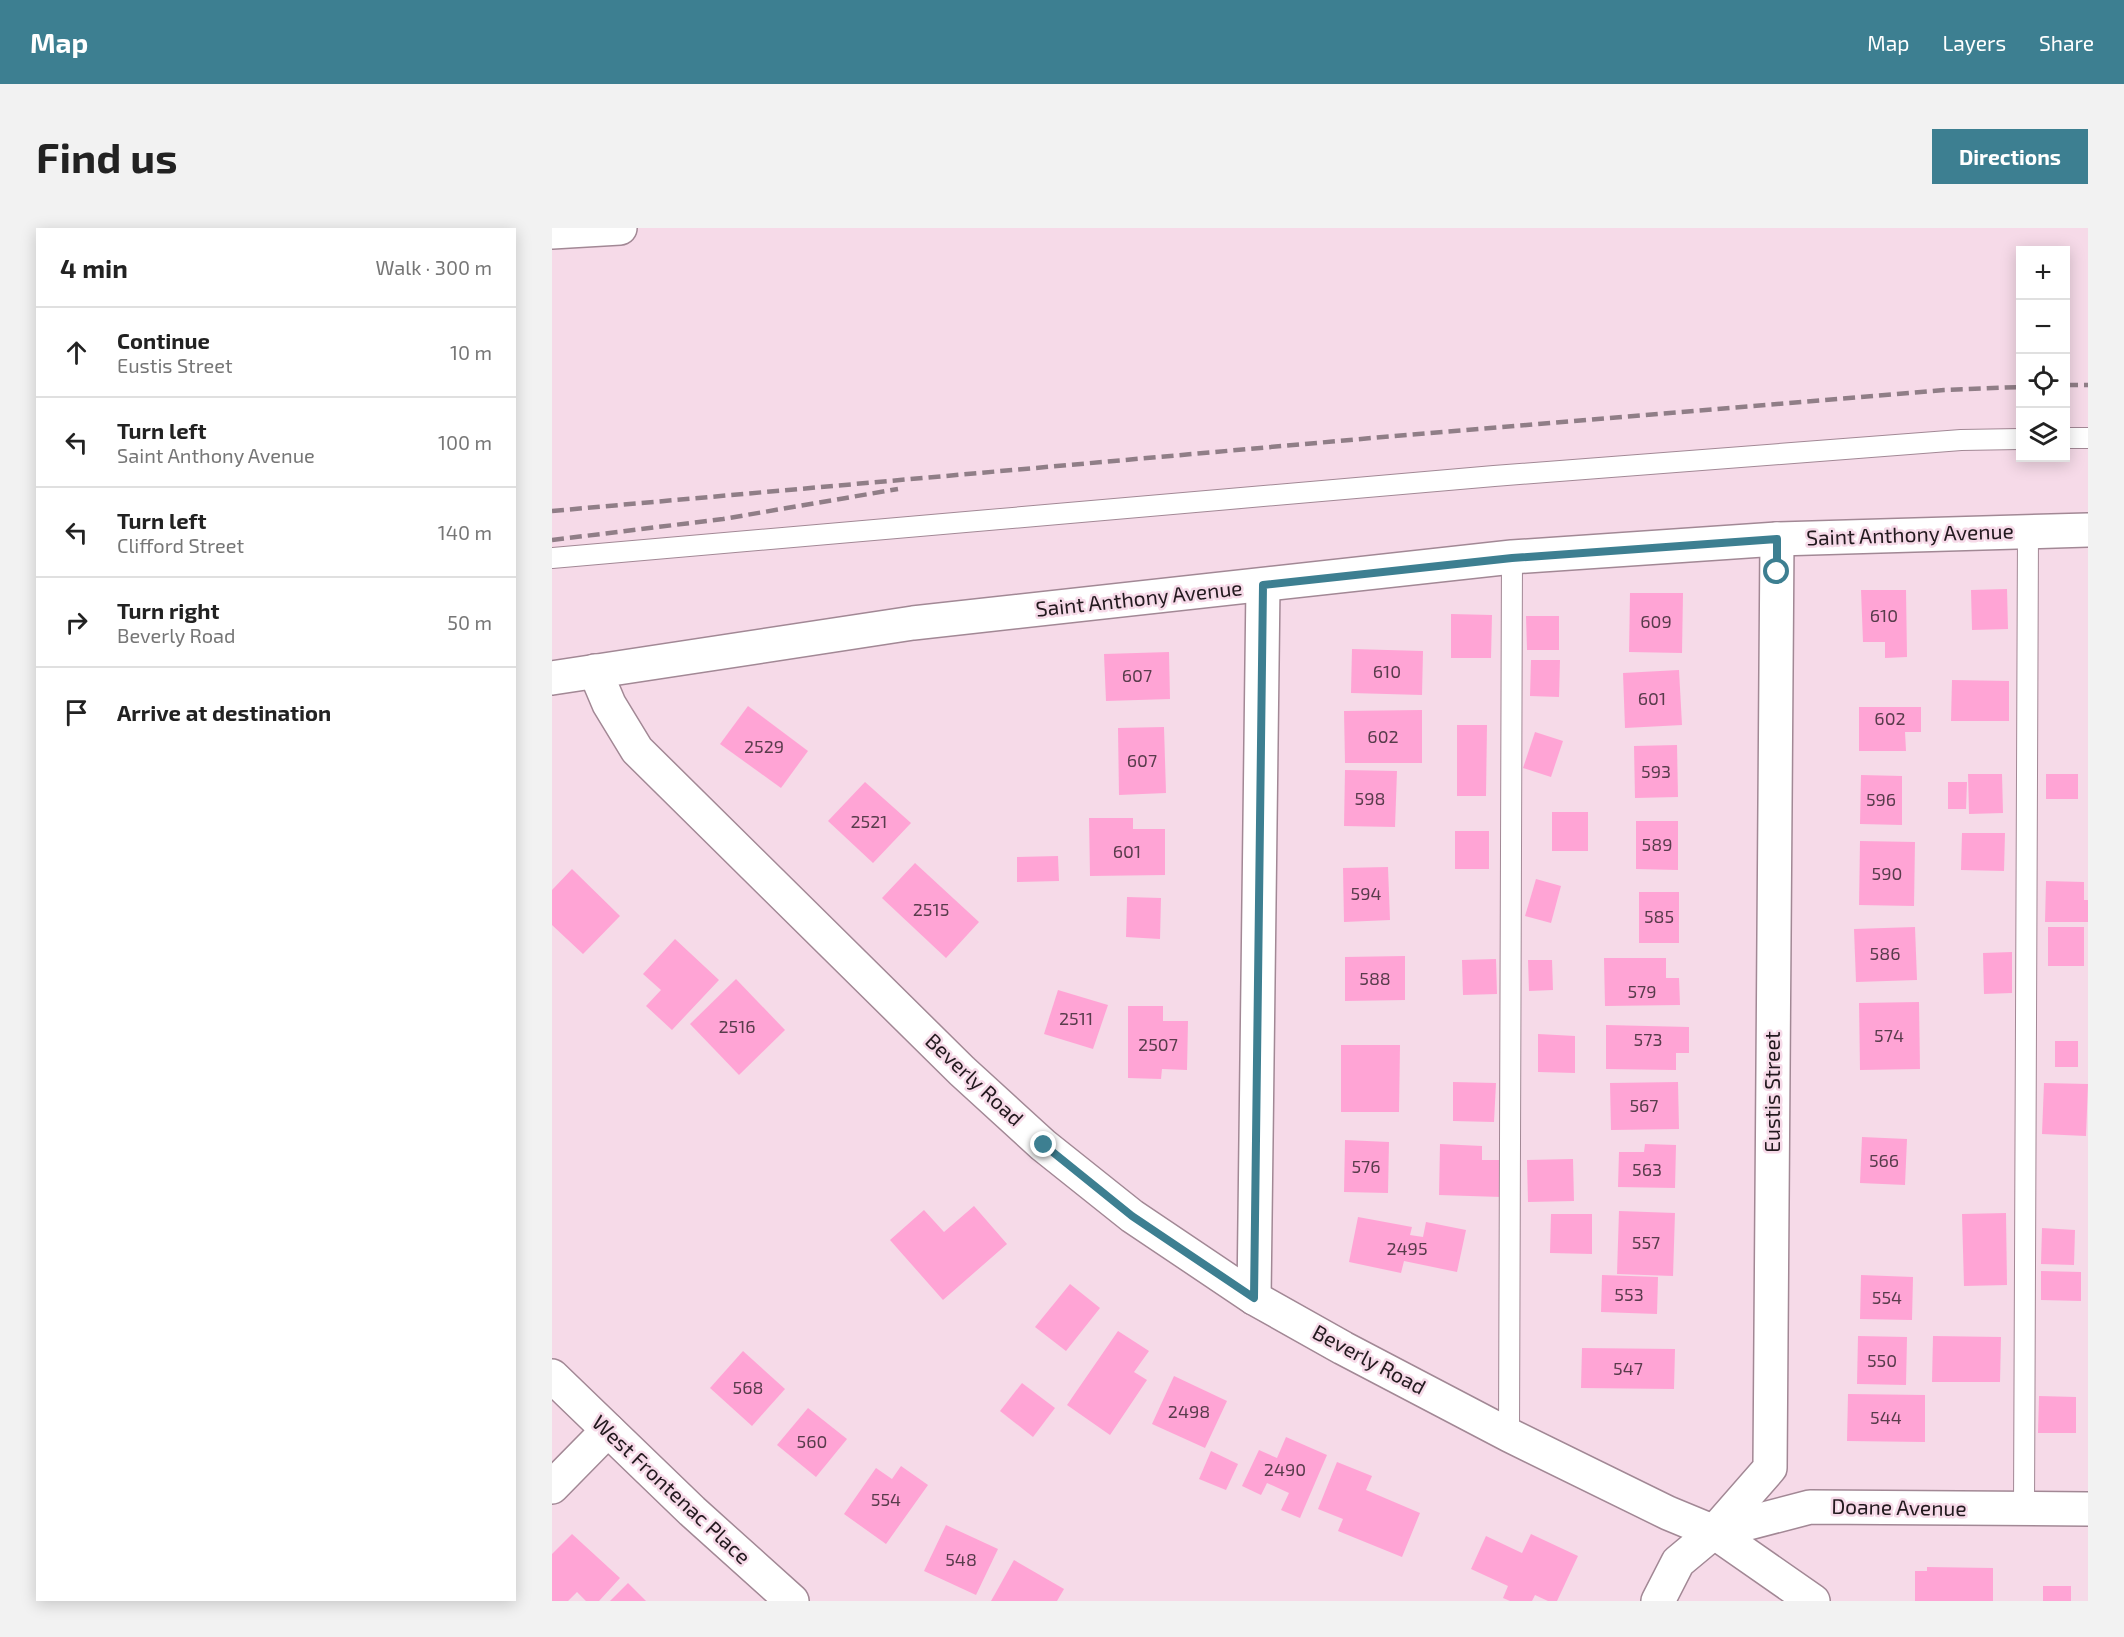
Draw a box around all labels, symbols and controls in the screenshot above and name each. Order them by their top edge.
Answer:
text: Map [30,25,88,59]
text: Map [1867,30,1909,55]
text: Layers [1942,30,2006,55]
text: Share [2039,30,2094,55]
button: Directions [1932,129,2088,184]
text: Find us [36,131,178,181]
map controls [2016,246,2070,462]
button: + [2016,246,2070,300]
text: 4 min [60,252,128,283]
text: Walk · 300 m [376,255,492,279]
button: − [2016,300,2070,354]
text: Continue [117,327,210,353]
icon: ahead [60,336,93,369]
text: 10 m [450,340,492,364]
text: Eustis Street [117,353,233,377]
button: locate [2016,354,2070,408]
button: layers [2016,408,2070,462]
text: Turn left [117,417,206,443]
icon: left [60,426,93,459]
text: 100 m [438,430,492,454]
text: Saint Anthony Avenue [117,443,315,467]
text: Turn left [117,507,206,533]
icon: left [60,516,93,549]
street label: Saint Anthony Avenue [1806,517,2014,550]
text: 140 m [438,520,492,544]
text: Clifford Street [117,533,244,557]
route start [1763,558,1789,584]
street label: Saint Anthony Avenue [1034,574,1243,621]
text: Turn right [117,597,219,623]
house number: 610 [1870,604,1898,626]
icon: right [60,606,93,639]
text: 50 m [447,610,492,634]
house number: 609 [1640,610,1672,632]
text: Beverly Road [117,623,235,647]
house number: 610 [1373,660,1401,682]
house number: 607 [1122,664,1152,686]
house number: 601 [1638,687,1666,709]
icon: arrive [60,696,93,729]
text: Arrive at destination [117,699,331,725]
house number: 602 [1874,707,1906,729]
house number: 602 [1367,725,1399,747]
house number: 2529 [744,735,784,757]
house number: 607 [1127,749,1157,771]
house number: 593 [1641,760,1671,782]
house number: 598 [1355,787,1385,809]
house number: 596 [1866,788,1896,810]
house number: 2521 [850,810,888,832]
house number: 589 [1642,833,1672,855]
house number: 601 [1113,840,1141,862]
house number: 590 [1872,862,1902,884]
house number: 594 [1350,882,1382,904]
house number: 2515 [913,898,949,920]
house number: 585 [1644,905,1674,927]
house number: 586 [1870,942,1900,964]
house number: 588 [1359,967,1391,989]
house number: 579 [1627,980,1657,1002]
house number: 2511 [1059,1007,1093,1029]
house number: 2516 [718,1015,756,1037]
house number: 574 [1874,1024,1904,1046]
street label: Beverly Road [921,1027,1029,1130]
house number: 573 [1634,1028,1662,1050]
street label: Eustis Street [1759,1031,1784,1153]
house number: 2507 [1138,1033,1178,1055]
house number: 567 [1629,1094,1659,1116]
route end [1030,1131,1056,1157]
house number: 566 [1869,1149,1899,1171]
house number: 576 [1351,1155,1381,1177]
house number: 563 [1632,1158,1662,1180]
house number: 557 [1632,1231,1660,1253]
house number: 2495 [1386,1237,1428,1259]
house number: 553 [1614,1283,1644,1305]
house number: 554 [1872,1286,1902,1308]
street label: Beverly Road [1309,1318,1430,1399]
house number: 550 [1867,1349,1897,1371]
house number: 547 [1613,1357,1643,1379]
house number: 568 [733,1376,763,1398]
house number: 2498 [1168,1400,1210,1422]
house number: 544 [1870,1406,1902,1428]
street label: West Frontenac Place [588,1409,756,1569]
house number: 560 [797,1430,827,1452]
house number: 2490 [1264,1458,1306,1480]
house number: 554 [871,1488,901,1510]
street label: Doane Avenue [1831,1493,1967,1520]
house number: 548 [945,1548,977,1570]

